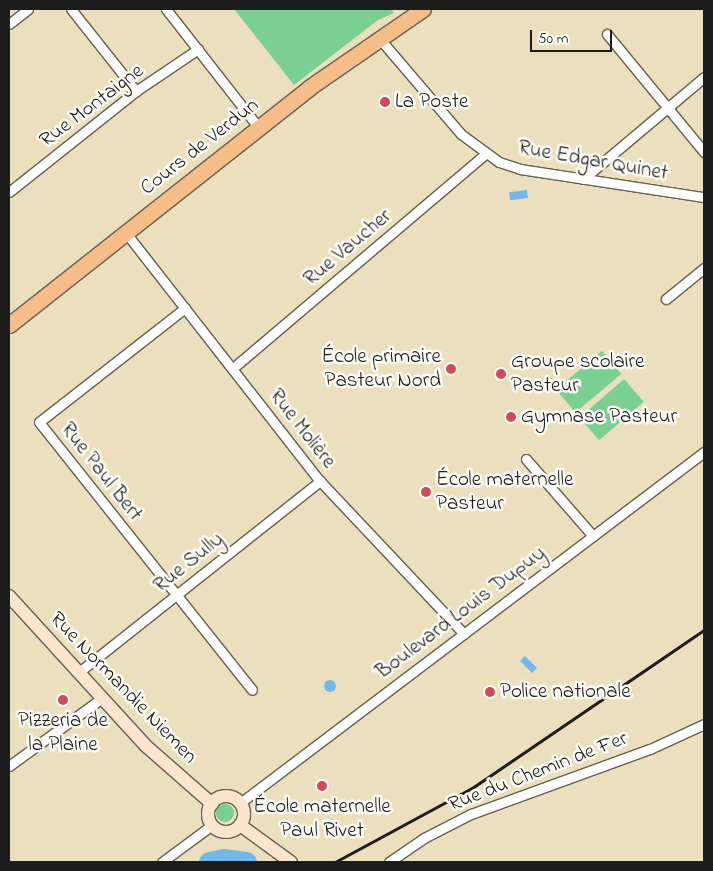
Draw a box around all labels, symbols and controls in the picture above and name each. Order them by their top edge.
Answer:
scale bar [533,20,616,52]
text: 50 m [538,28,568,50]
street label: Rue Montaigne [35,59,149,153]
place label: La Poste [395,89,468,115]
street label: Cours de Verdun [136,93,264,201]
marker: La Poste [379,96,391,108]
street label: Rue Edgar Quinet [516,135,670,187]
street label: Rue Vaucher [299,204,397,292]
place label: École primaire Pasteur Nord [321,344,441,394]
place label: Groupe scolaire Pasteur [511,349,644,399]
marker: École primaire Pasteur Nord [445,363,457,375]
marker: Groupe scolaire Pasteur [495,368,507,380]
street label: Rue Molière [263,384,341,474]
place label: Gymnase Pasteur [521,404,677,430]
marker: Gymnase Pasteur [505,411,517,423]
street label: Rue Paul Bert [55,418,147,526]
place label: École maternelle Pasteur [436,467,573,517]
marker: École maternelle Pasteur [420,486,432,498]
street label: Rue Sully [149,527,229,599]
street label: Boulevard Louis Dupuy [371,541,551,685]
street label: Rue Normandie Niemen [44,607,202,769]
place label: Police nationale [500,679,631,705]
marker: Police nationale [484,686,496,698]
marker: Pizzeria de la Plaine [57,694,69,706]
place label: Pizzeria de la Plaine [18,708,108,758]
street label: Rue du Chemin de Fer [445,726,631,818]
marker: École maternelle Paul Rivet [316,780,328,792]
place label: École maternelle Paul Rivet [253,794,391,844]

